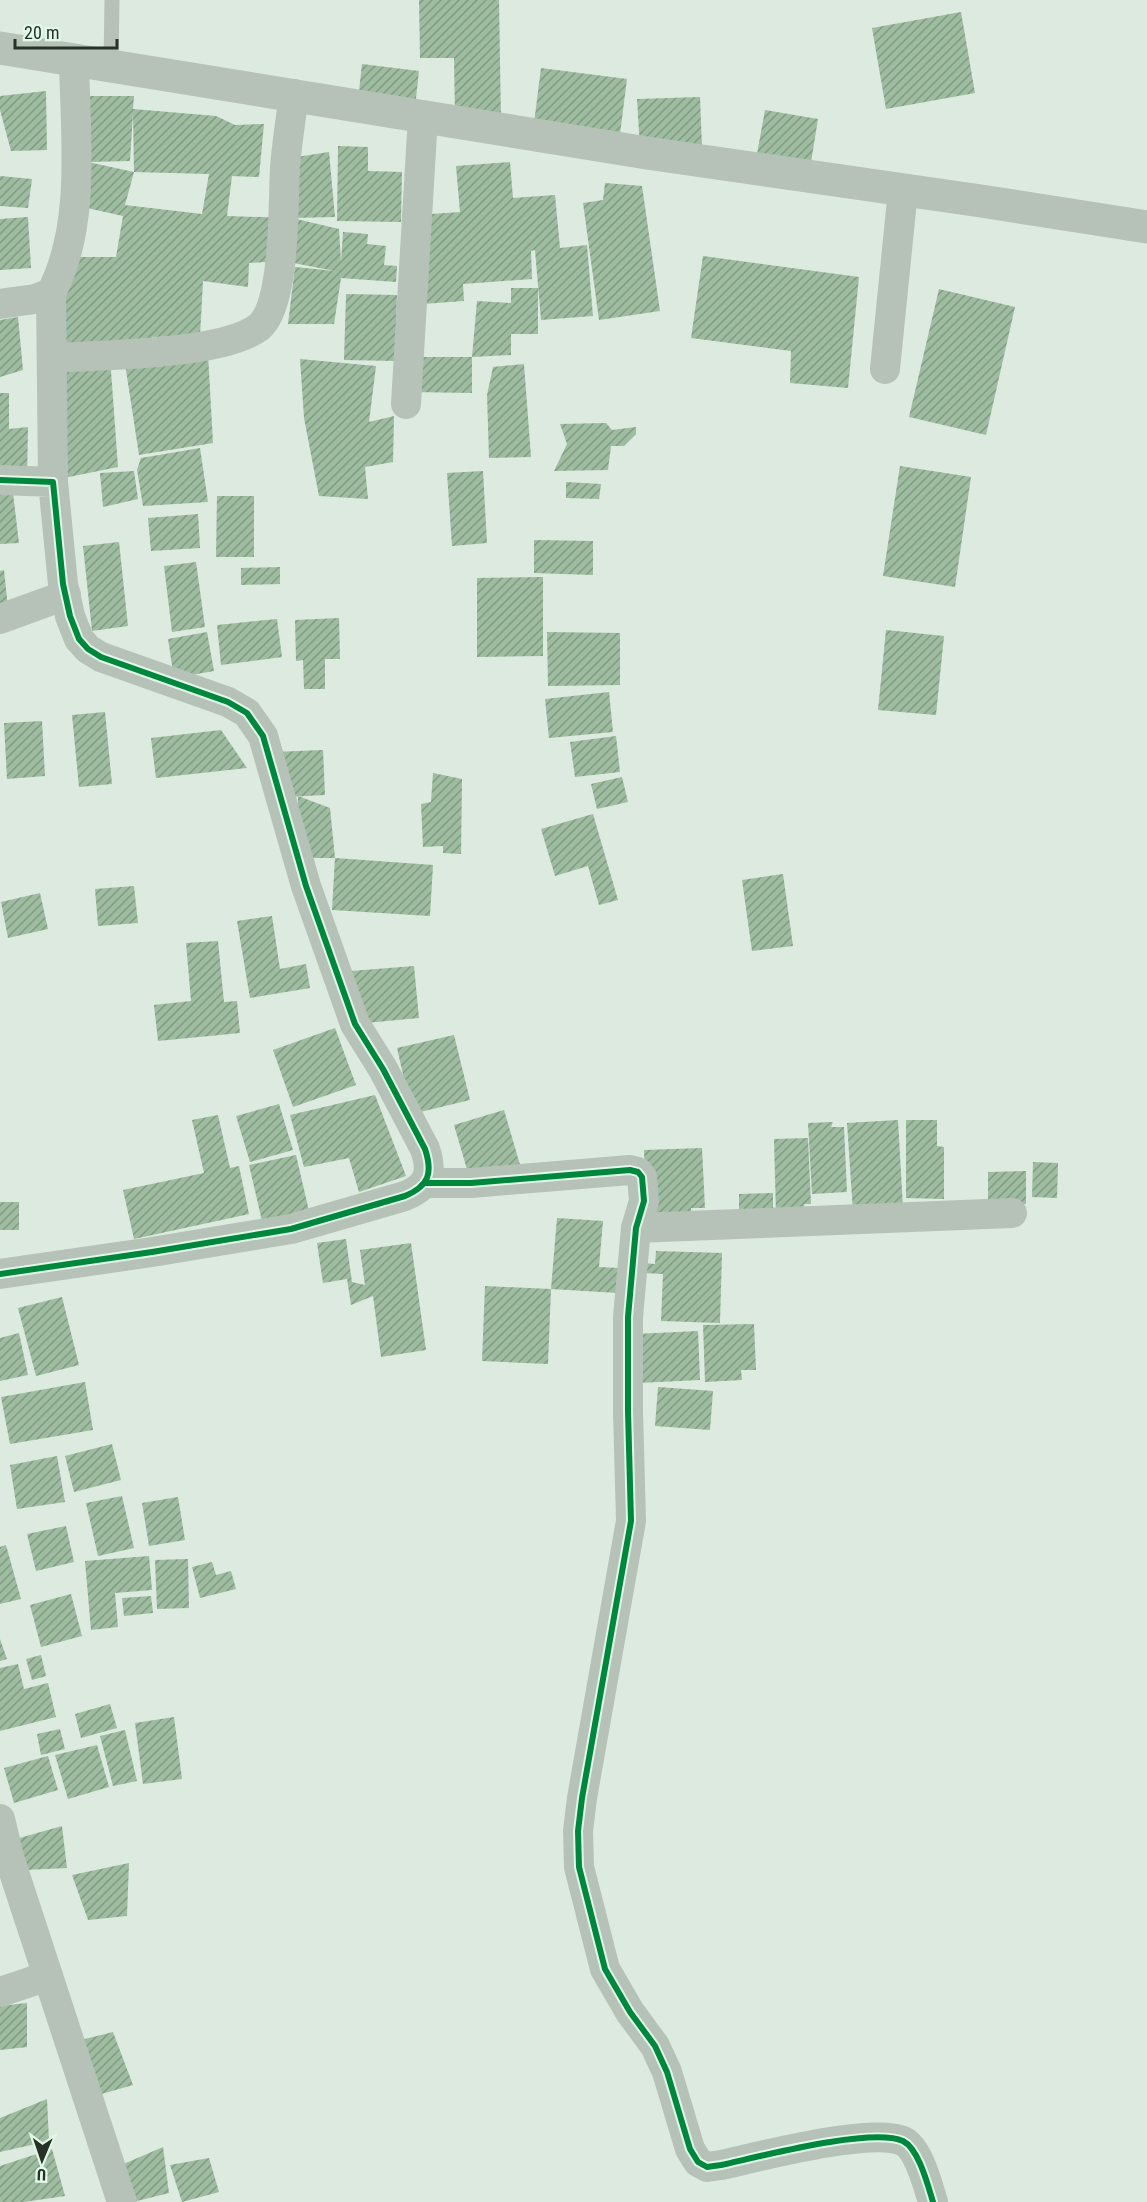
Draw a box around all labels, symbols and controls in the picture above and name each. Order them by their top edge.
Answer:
scale bar [15,12,117,50]
text: 20 m [24,22,59,43]
north arrow [12,2130,72,2190]
text: U [37,2165,46,2184]

